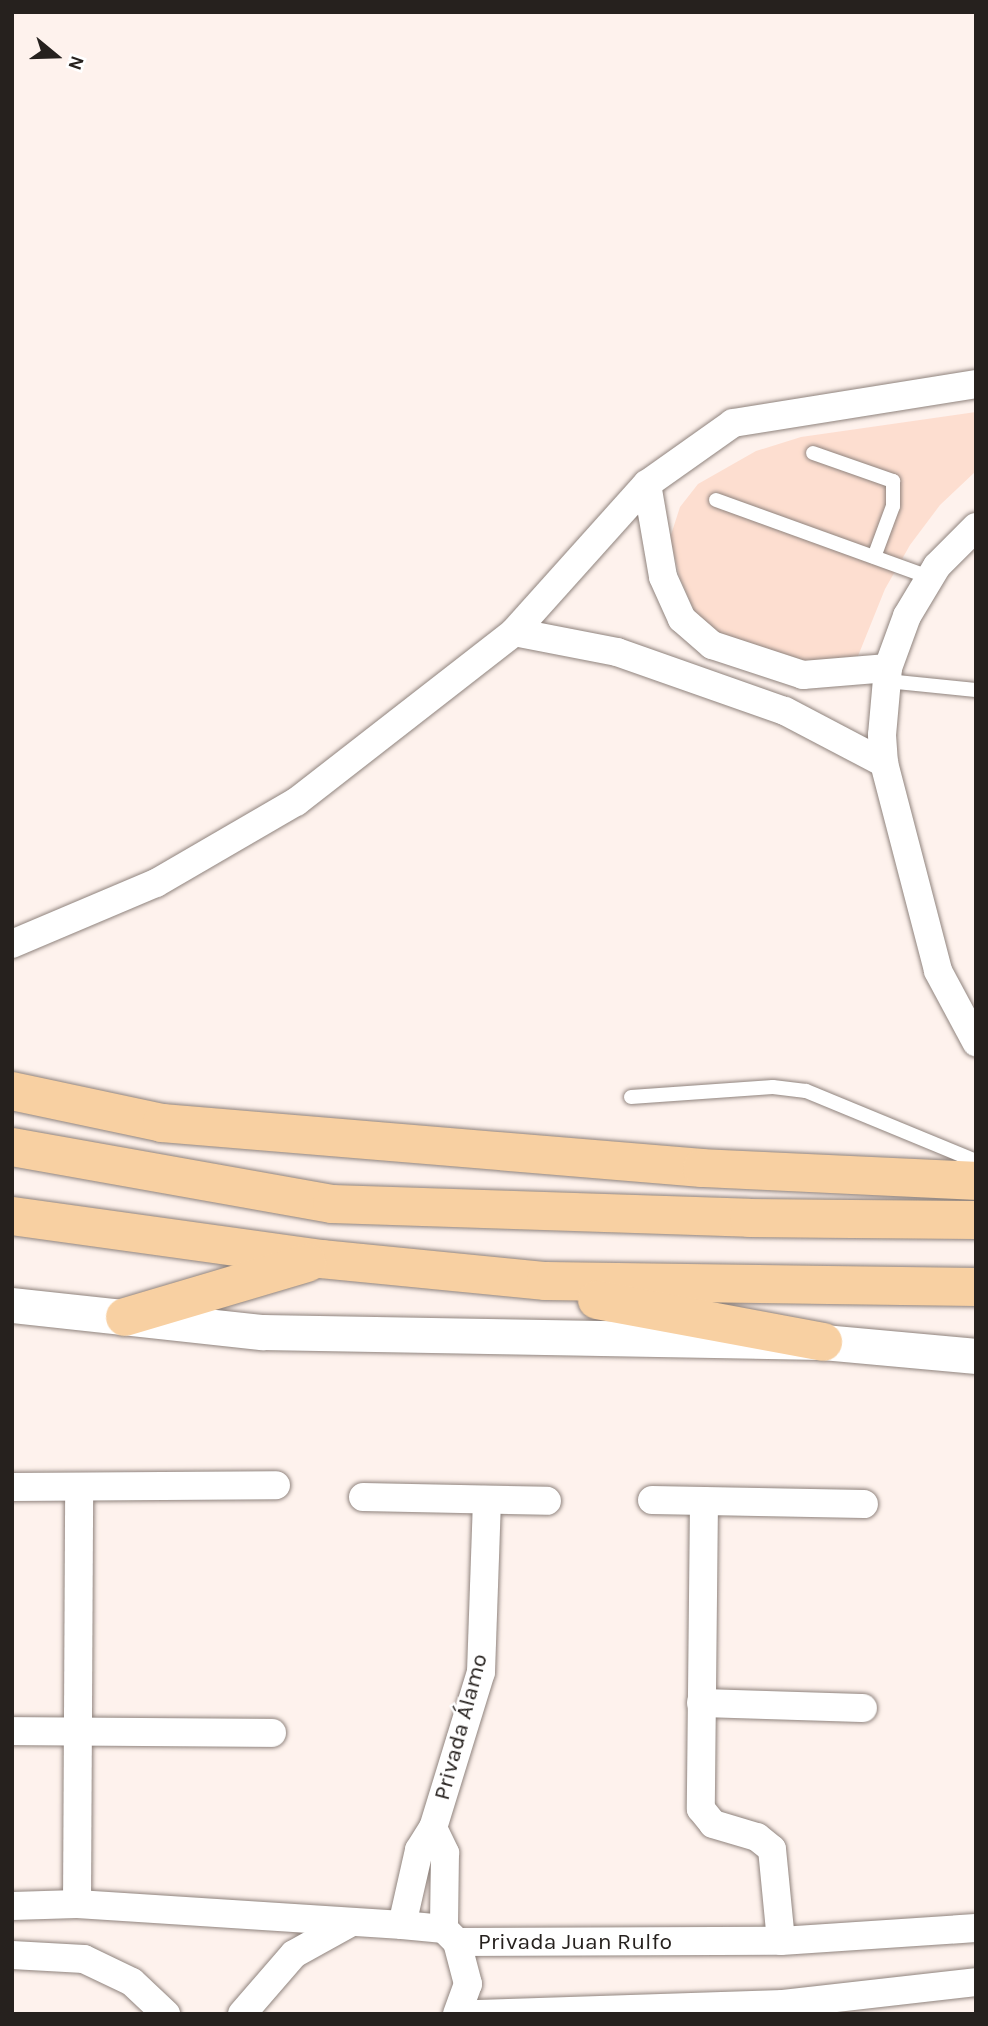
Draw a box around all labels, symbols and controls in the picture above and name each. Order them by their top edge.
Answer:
north arrow [21,21,91,91]
text: N [63,53,88,73]
street label: Privada Álamo [428,1651,494,1803]
street label: Privada Juan Rulfo [478,1928,672,1956]

